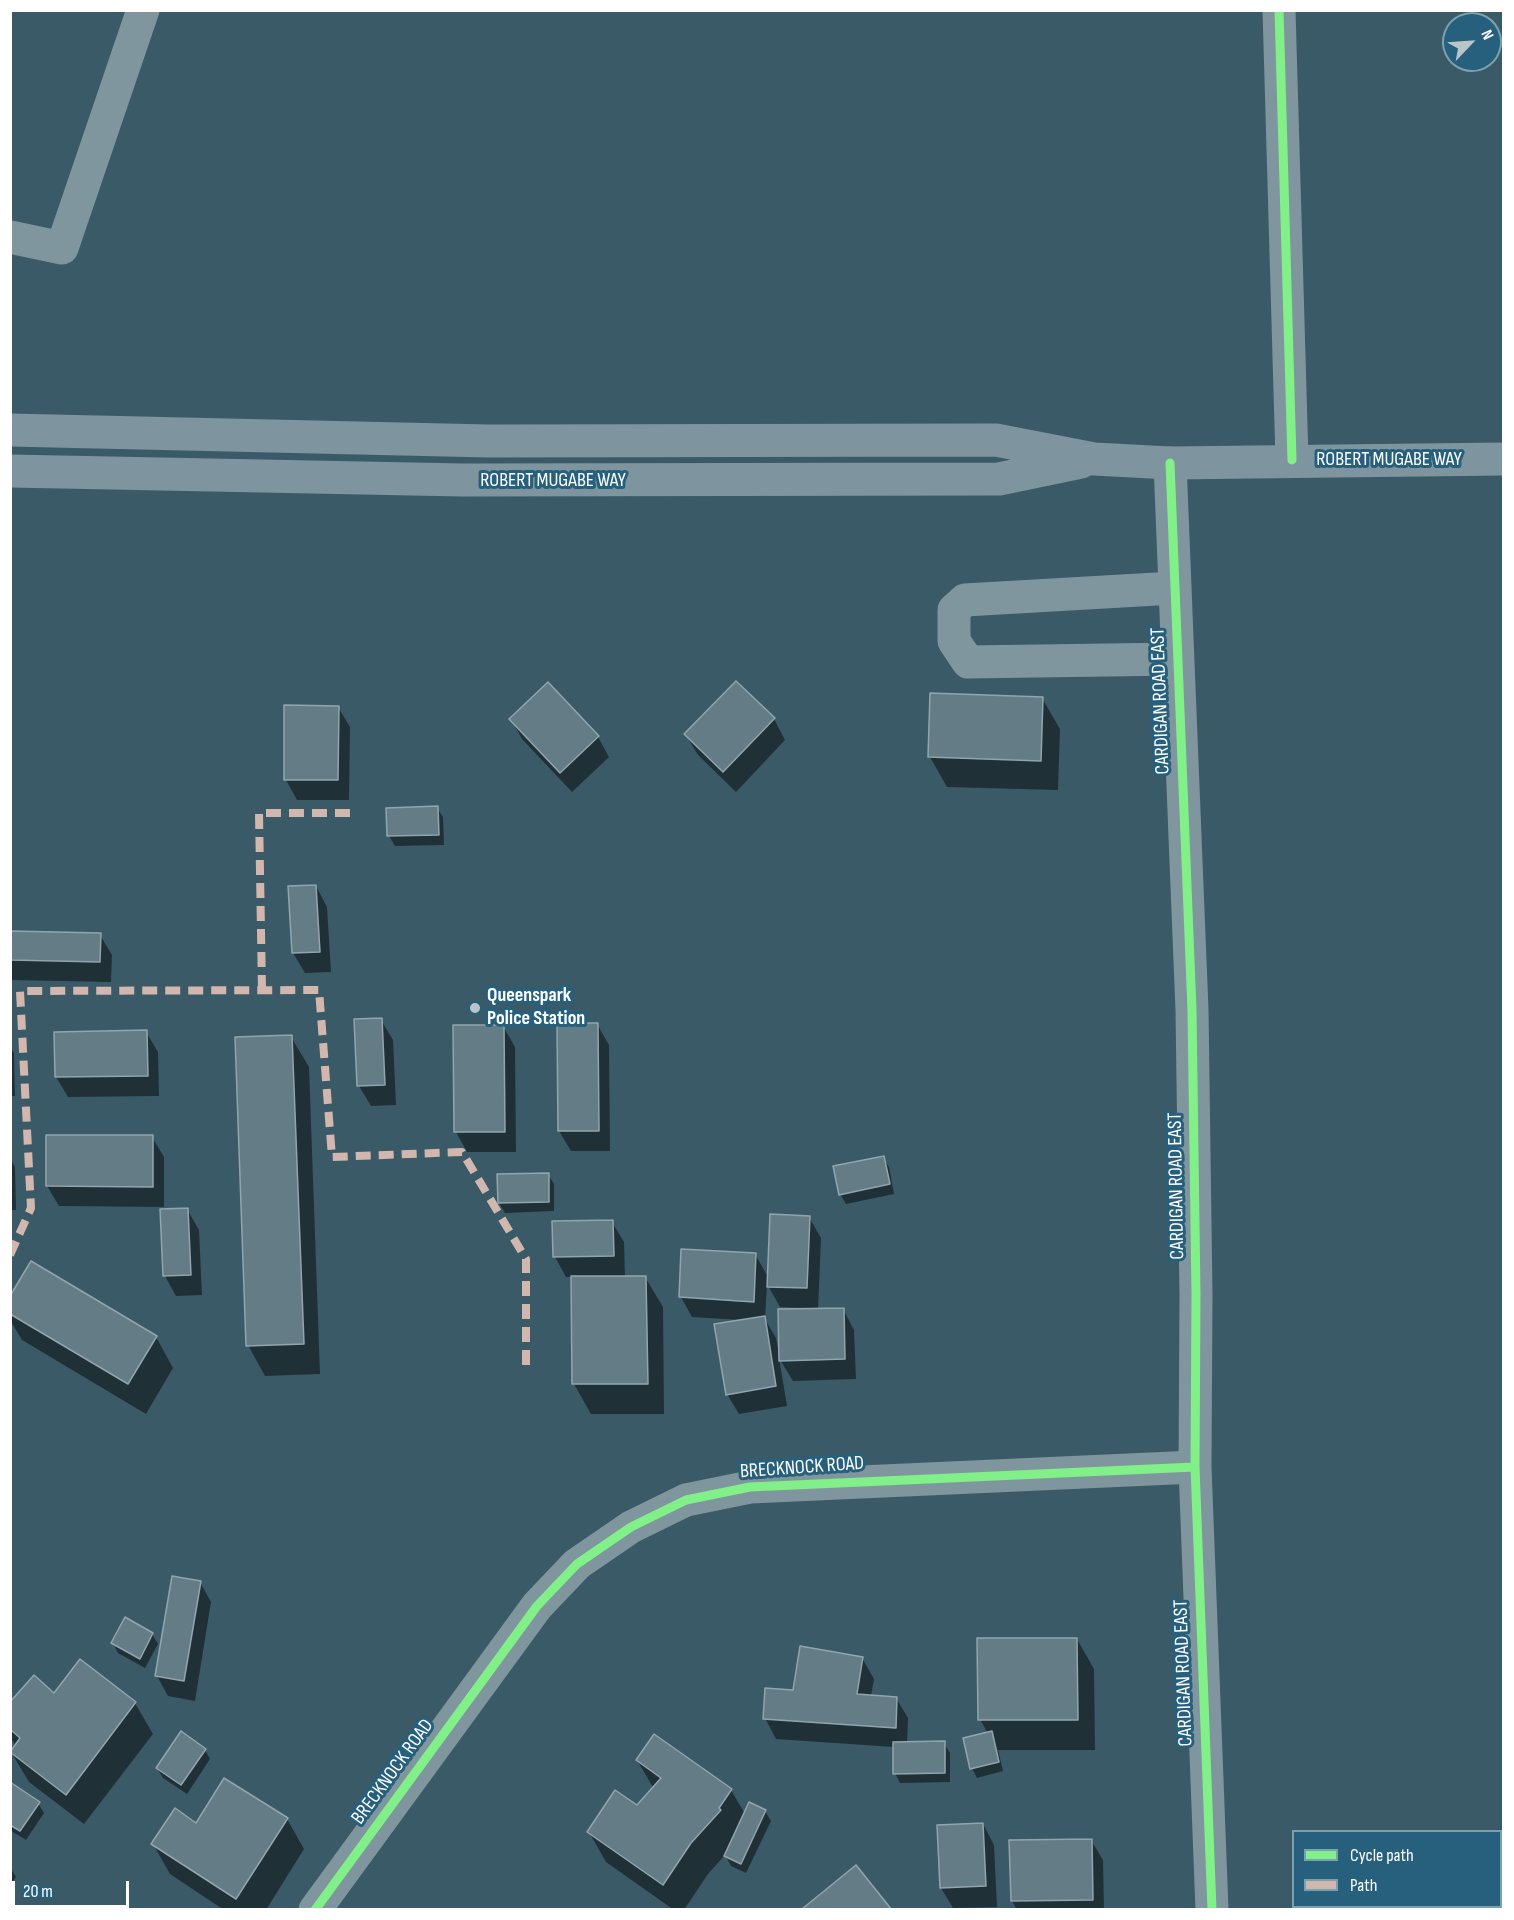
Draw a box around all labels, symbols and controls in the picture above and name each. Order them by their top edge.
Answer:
north arrow [1442,12,1502,72]
text: N [1477,27,1497,43]
street label: ROBERT MUGABE WAY [1316,448,1462,472]
street label: ROBERT MUGABE WAY [480,469,626,493]
street label: CARDIGAN ROAD EAST [1146,627,1176,775]
place label: Queenspark Police Station [487,984,585,1031]
marker: Queenspark Police Station [468,1001,482,1015]
street label: CARDIGAN ROAD EAST [1164,1112,1190,1260]
street label: BRECKNOCK ROAD [739,1452,865,1484]
street label: CARDIGAN ROAD EAST [1169,1599,1199,1747]
street label: BRECKNOCK ROAD [347,1715,439,1829]
legend [1292,1830,1502,1908]
text: Cycle path [1350,1845,1414,1866]
scale bar [15,1869,132,1907]
text: Path [1350,1875,1378,1896]
text: 20 m [23,1881,53,1902]

